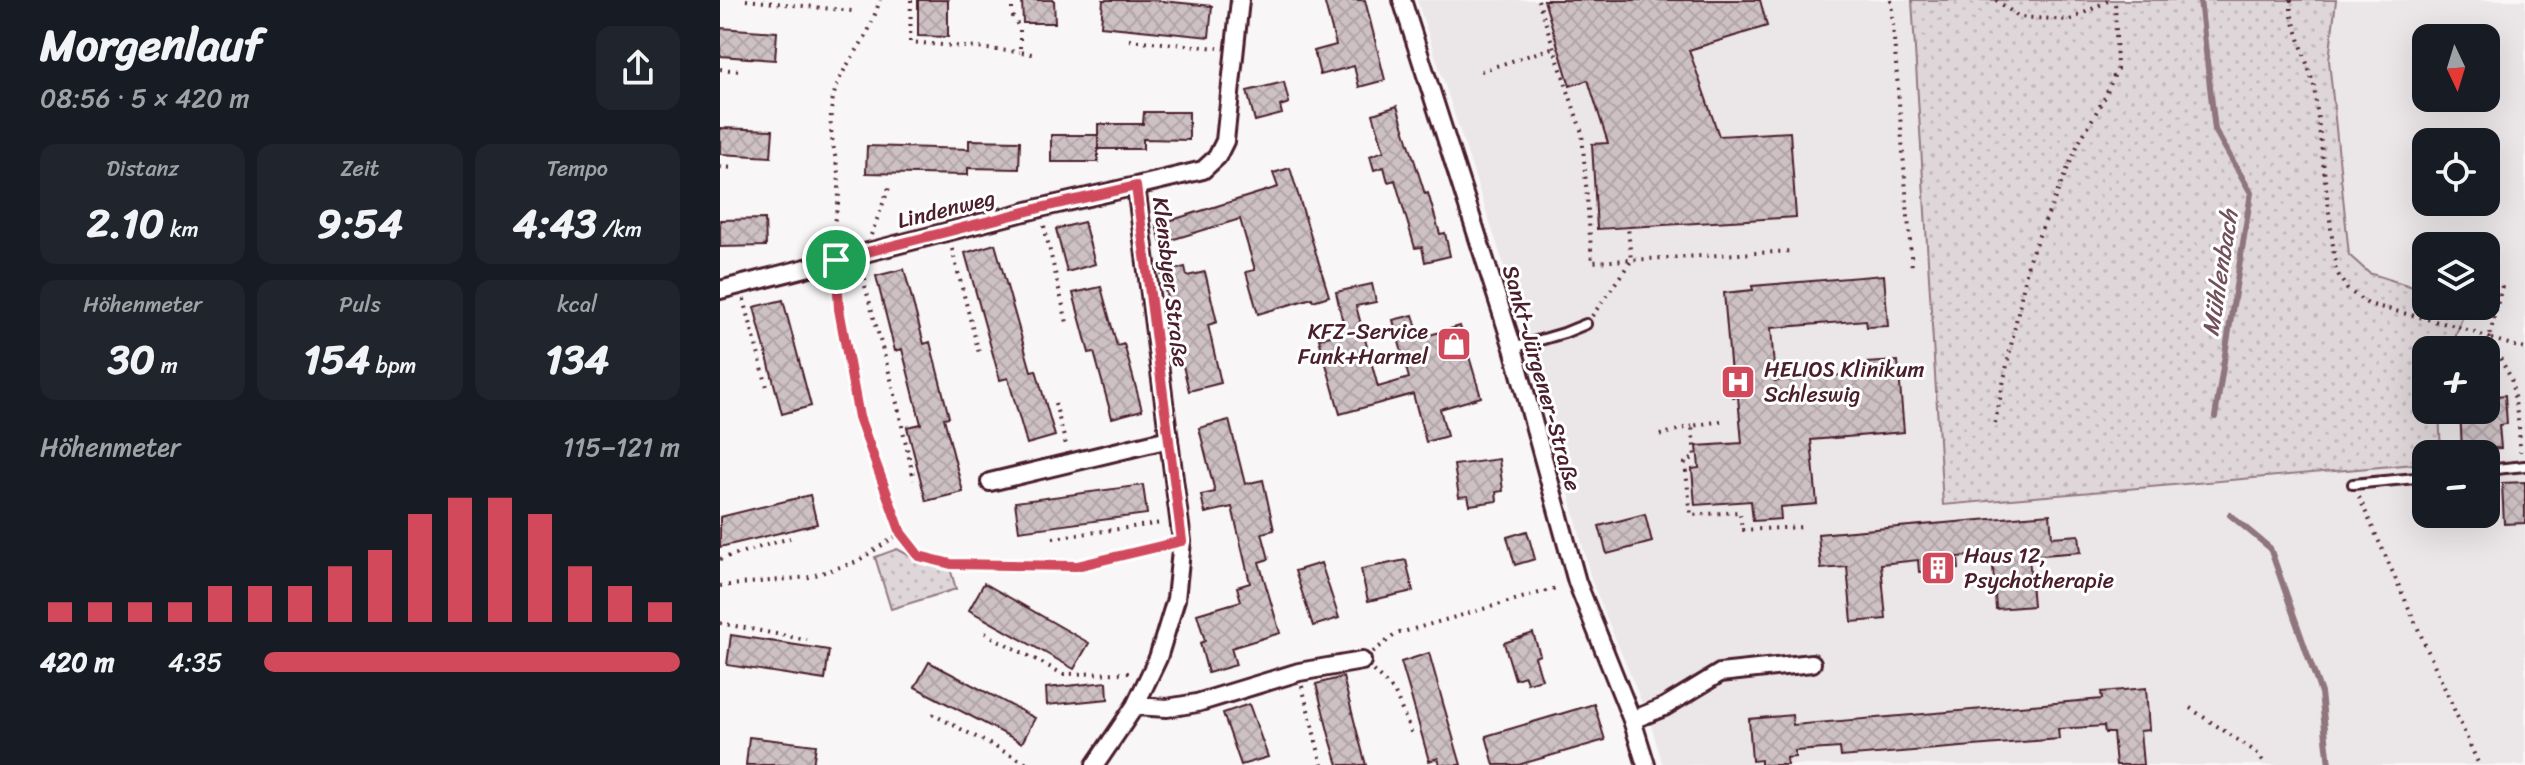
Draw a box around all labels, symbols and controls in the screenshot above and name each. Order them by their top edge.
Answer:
text: Morgenlauf [40,6,262,84]
north arrow [2412,24,2500,112]
map controls [2412,24,2500,528]
button: share [596,26,680,110]
text: 08:56 · 5 × 420 m [40,75,249,121]
button: locate [2412,128,2500,216]
text: Distanz [106,149,179,188]
text: Zeit [341,149,379,188]
text: Tempo [547,149,608,188]
street label: Lindenweg [893,178,999,240]
text: 2.10 [87,188,164,259]
text: 9:54 [317,188,403,259]
text: 4:43 [513,188,597,259]
street label: Klensbyer Straße [1141,195,1201,369]
water label: Mühlenbach [2189,205,2251,339]
text: km [164,210,199,249]
text: /km [597,210,642,249]
pin [802,226,870,294]
button: layers [2412,232,2500,320]
icon: arrive [814,238,858,282]
street label: Sankt-Jürgener-Straße [1491,260,1593,496]
text: Höhenmeter [83,285,202,324]
text: Puls [339,285,381,324]
text: kcal [557,285,597,324]
place label: KFZ-Service Funk+Harmel [1298,312,1429,376]
text: 30 [108,324,155,395]
text: 154 [304,324,370,395]
text: 134 [545,324,609,395]
shop icon: KFZ-Service Funk+Harmel [1435,325,1473,363]
button: + [2412,336,2500,424]
text: m [155,346,178,385]
text: bpm [370,346,416,385]
place label: HELIOS Klinikum Schleswig [1764,350,1925,414]
hospital icon: HELIOS Klinikum Schleswig [1719,363,1757,401]
text: Höhenmeter [40,424,181,470]
text: 115–121 m [563,424,680,470]
button: − [2412,440,2500,528]
place label: Haus 12, Psychotherapie [1964,536,2114,600]
building icon: Haus 12, Psychotherapie [1919,549,1957,587]
text: 420 m [40,639,114,685]
text: 4:35 [168,639,222,685]

